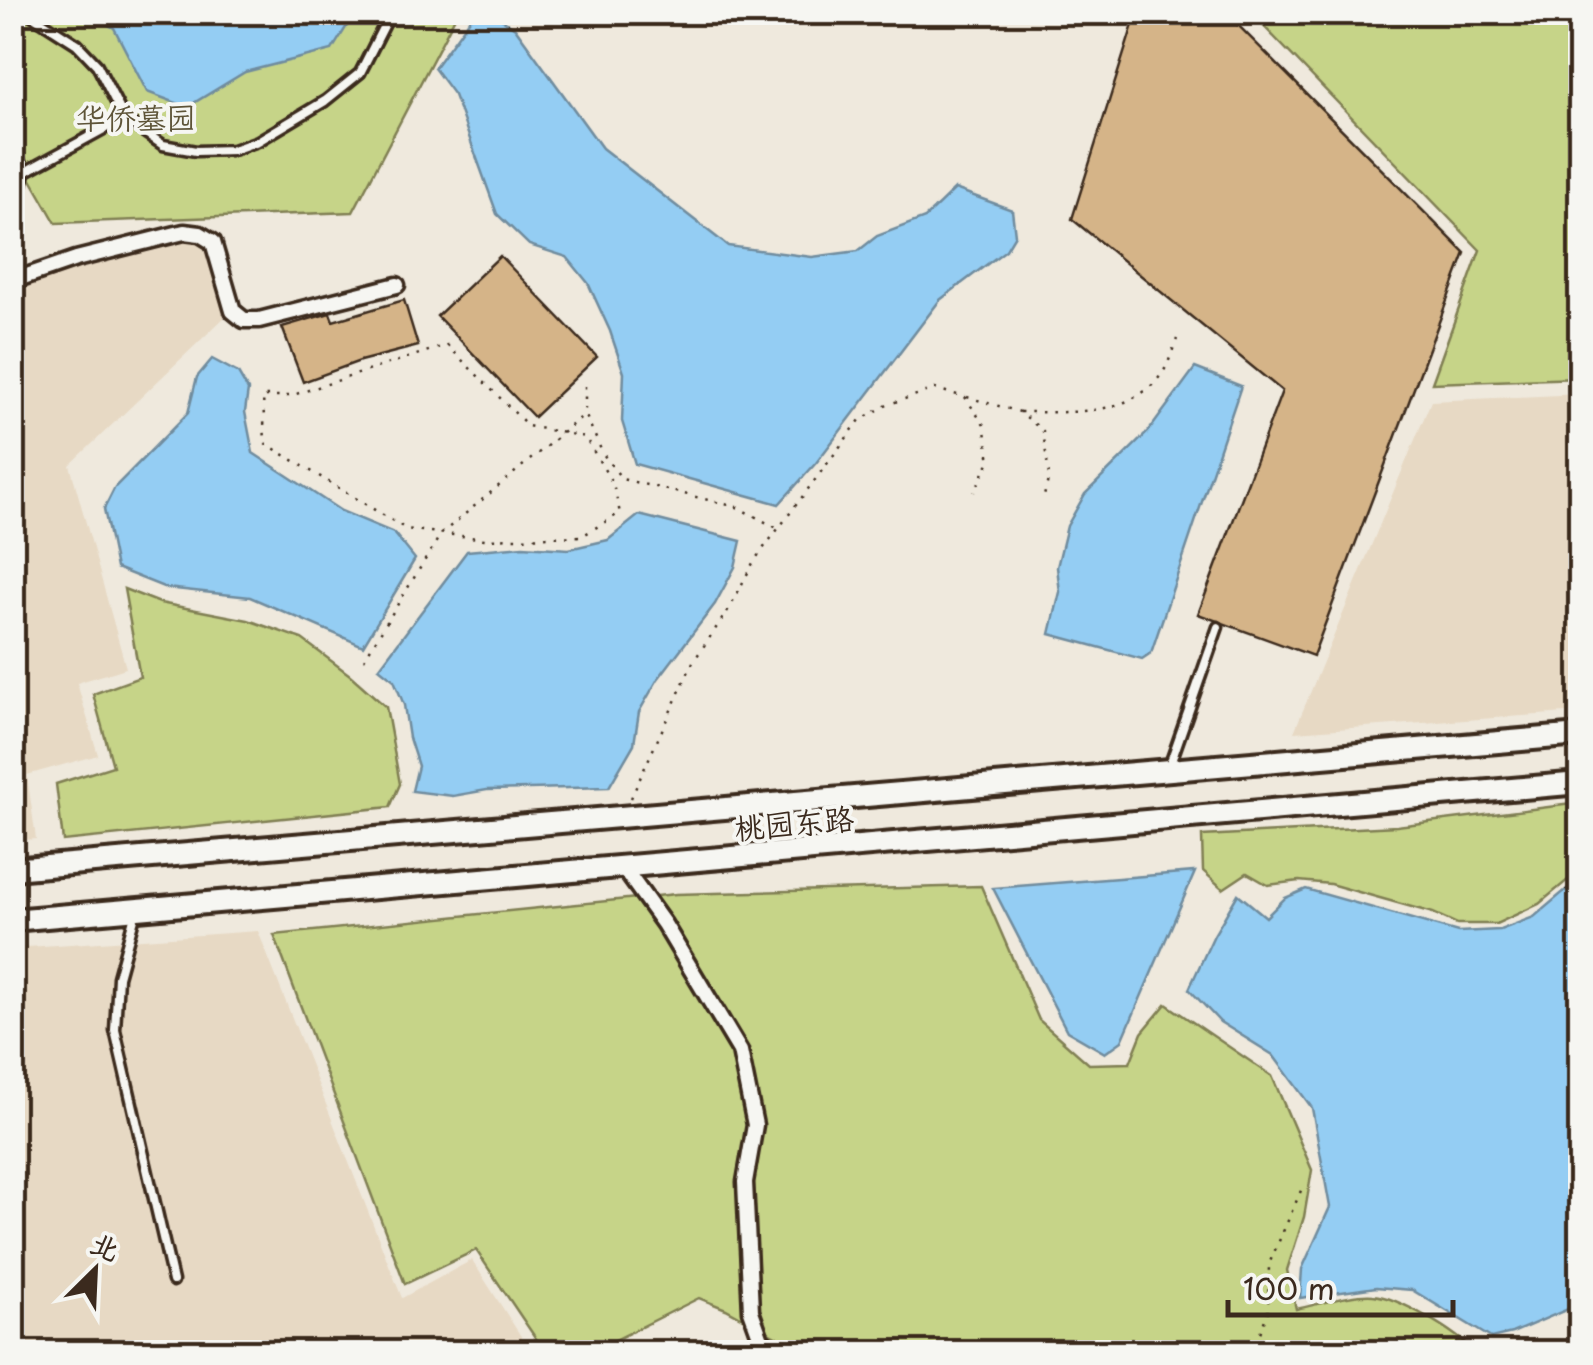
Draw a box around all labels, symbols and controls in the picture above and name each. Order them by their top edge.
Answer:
park label: 华侨墓园 [76,94,196,139]
street label: 桃园东路 [732,794,856,850]
north arrow [45,1220,145,1320]
text: 北 [84,1220,127,1271]
scale bar [1228,1255,1453,1317]
text: 100 m [1243,1265,1335,1310]

